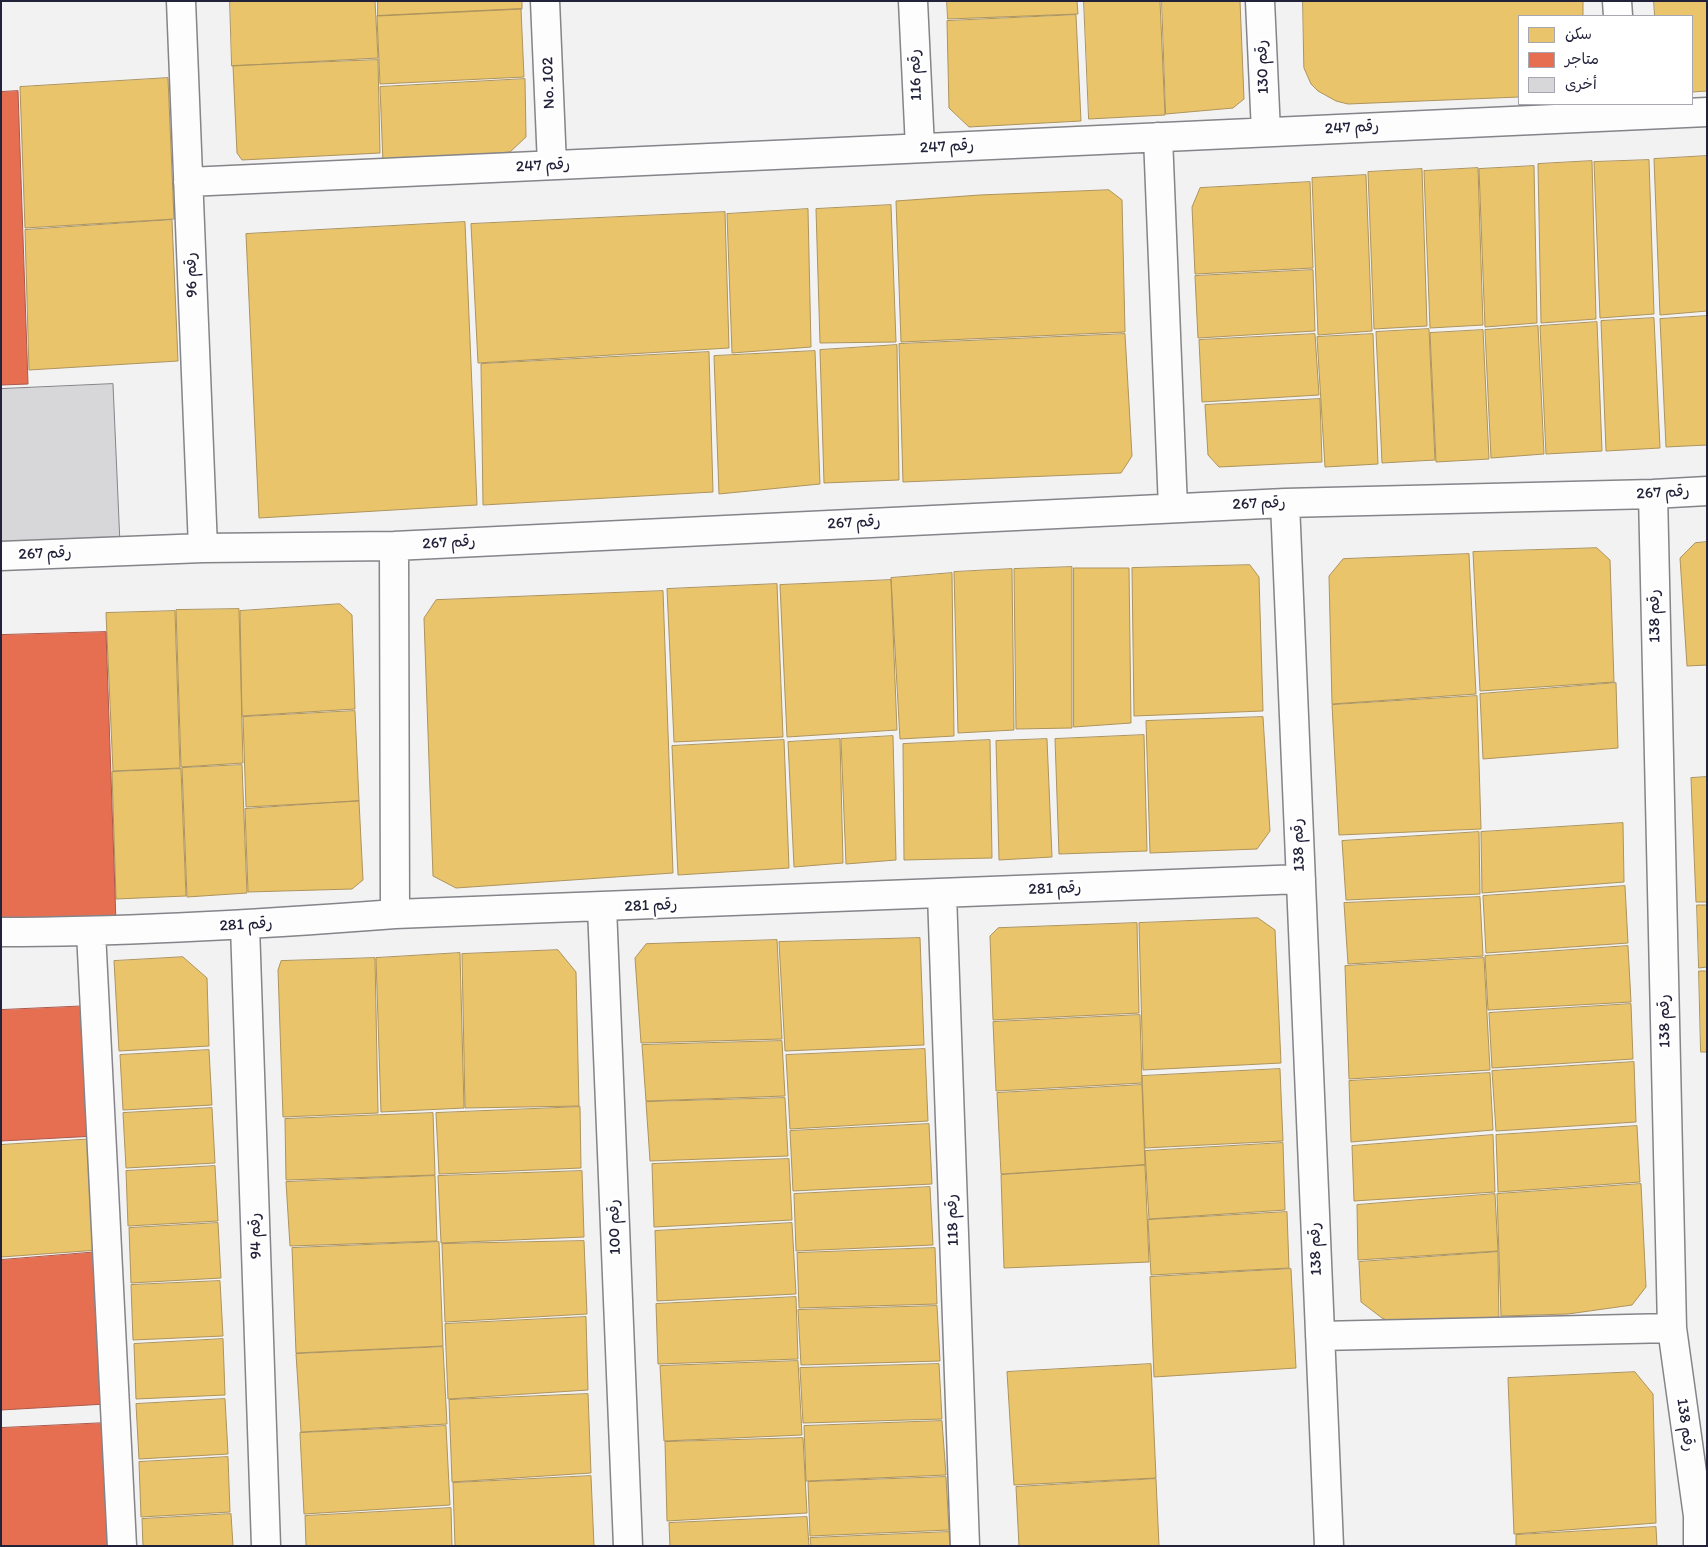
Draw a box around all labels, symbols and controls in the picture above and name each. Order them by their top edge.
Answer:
legend [1518,15,1693,105]
text: سكن [1565,25,1592,43]
street label: رقم 130 [1252,39,1274,95]
street label: رقم 116 [906,49,926,101]
text: متاجر [1565,50,1599,68]
street label: No. 102 [538,57,560,109]
text: أخرى [1565,75,1597,93]
street label: رقم 247 [1324,117,1380,139]
street label: رقم 247 [919,136,975,158]
street label: رقم 247 [515,155,571,177]
street label: رقم 96 [182,252,202,298]
street label: رقم 267 [1636,482,1690,504]
street label: رقم 267 [1232,493,1286,515]
street label: رقم 267 [827,512,881,534]
street label: رقم 267 [422,532,476,554]
street label: رقم 267 [18,543,72,565]
street label: رقم 138 [1645,589,1665,643]
street label: رقم 138 [1288,818,1310,872]
street label: رقم 281 [1028,878,1082,900]
street label: رقم 281 [624,895,678,917]
street label: رقم 281 [219,914,273,936]
street label: رقم 138 [1655,994,1675,1048]
street label: رقم 118 [942,1194,964,1246]
street label: رقم 100 [604,1199,626,1255]
street label: رقم 94 [246,1212,266,1260]
street label: رقم 138 [1305,1222,1327,1276]
street label: رقم 138 [1672,1397,1698,1453]

